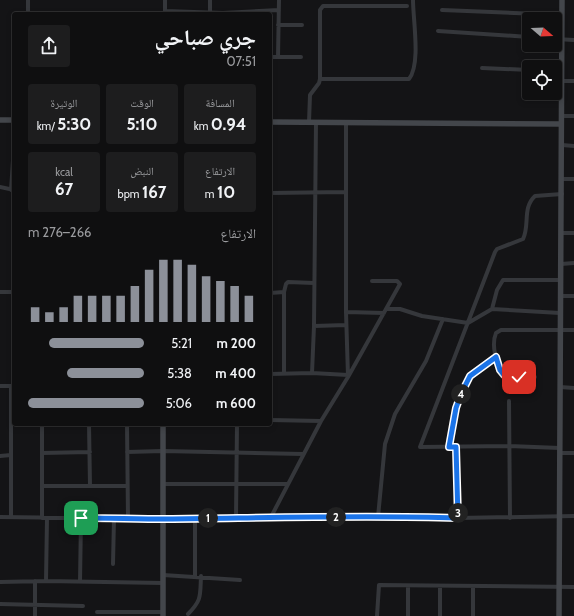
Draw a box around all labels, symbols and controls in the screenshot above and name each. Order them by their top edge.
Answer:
north arrow [522,12,562,52]
map controls [522,12,562,100]
text: جري صباحي [154,24,256,51]
button: share [28,25,70,67]
text: 07:51 [227,53,256,69]
button: locate [522,60,562,100]
text: الوتيرة [51,96,77,110]
text: الوقت [130,96,154,110]
text: المسافة [205,96,235,110]
text: 5:30 [57,114,91,134]
text: 5:10 [126,114,158,134]
text: 0.94 [211,114,246,134]
text: /km [37,119,57,133]
text: km [194,119,211,133]
text: النبض [130,164,154,178]
text: الارتفاع [205,164,235,178]
text: kcal [55,165,73,179]
text: 67 [55,179,73,199]
text: 167 [142,182,166,202]
text: 10 [217,182,235,202]
text: bpm [118,187,142,201]
text: m [205,187,217,201]
text: 266–276 m [28,224,91,240]
text: الارتفاع [221,225,256,241]
text: 5:21 [171,335,192,351]
text: 200 m [217,335,256,351]
pin [502,360,536,394]
text: 5:38 [167,365,192,381]
text: 400 m [215,365,256,381]
icon: check [508,366,530,388]
pin: 4 [451,384,471,404]
text: 4 [458,387,464,401]
text: 5:06 [166,395,192,411]
text: 600 m [216,395,256,411]
pin [64,501,98,535]
pin: 3 [448,503,468,523]
text: 3 [455,506,461,520]
icon: arrive [70,507,92,529]
pin: 2 [326,507,346,527]
pin: 1 [198,508,218,528]
text: 2 [333,510,339,524]
text: 1 [206,511,210,525]

